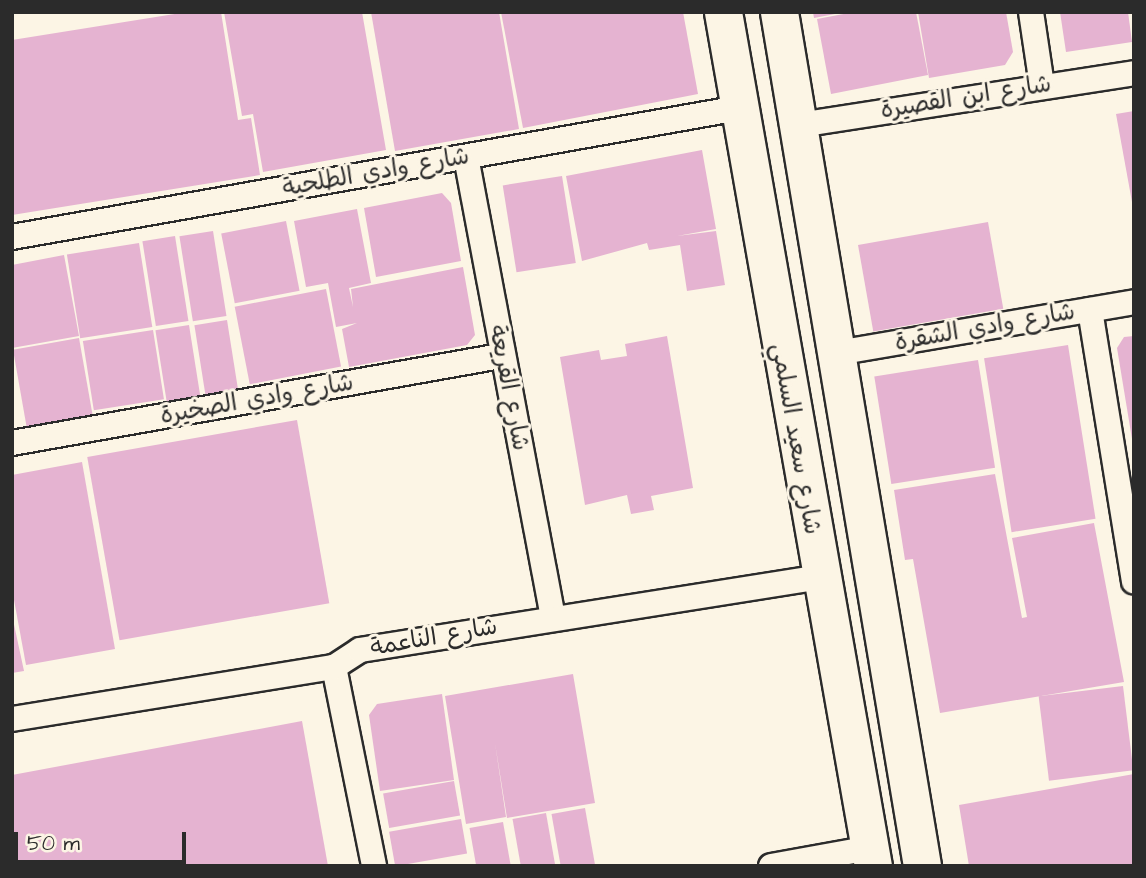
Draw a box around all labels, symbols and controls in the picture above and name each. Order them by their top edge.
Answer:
street label: شارع ابن القصيرة [879,70,1053,126]
street label: شارع وادي الطلحية [280,142,472,204]
street label: شارع وادي الشقرة [893,298,1077,358]
street label: شارع القريعة [482,323,534,453]
street label: شارع سعيد السلمي [764,341,826,537]
street label: شارع وادي الصخيرة [158,369,356,431]
street label: شارع الناعمة [368,613,500,663]
scale bar [18,818,189,862]
text: 50 m [27,829,80,858]

